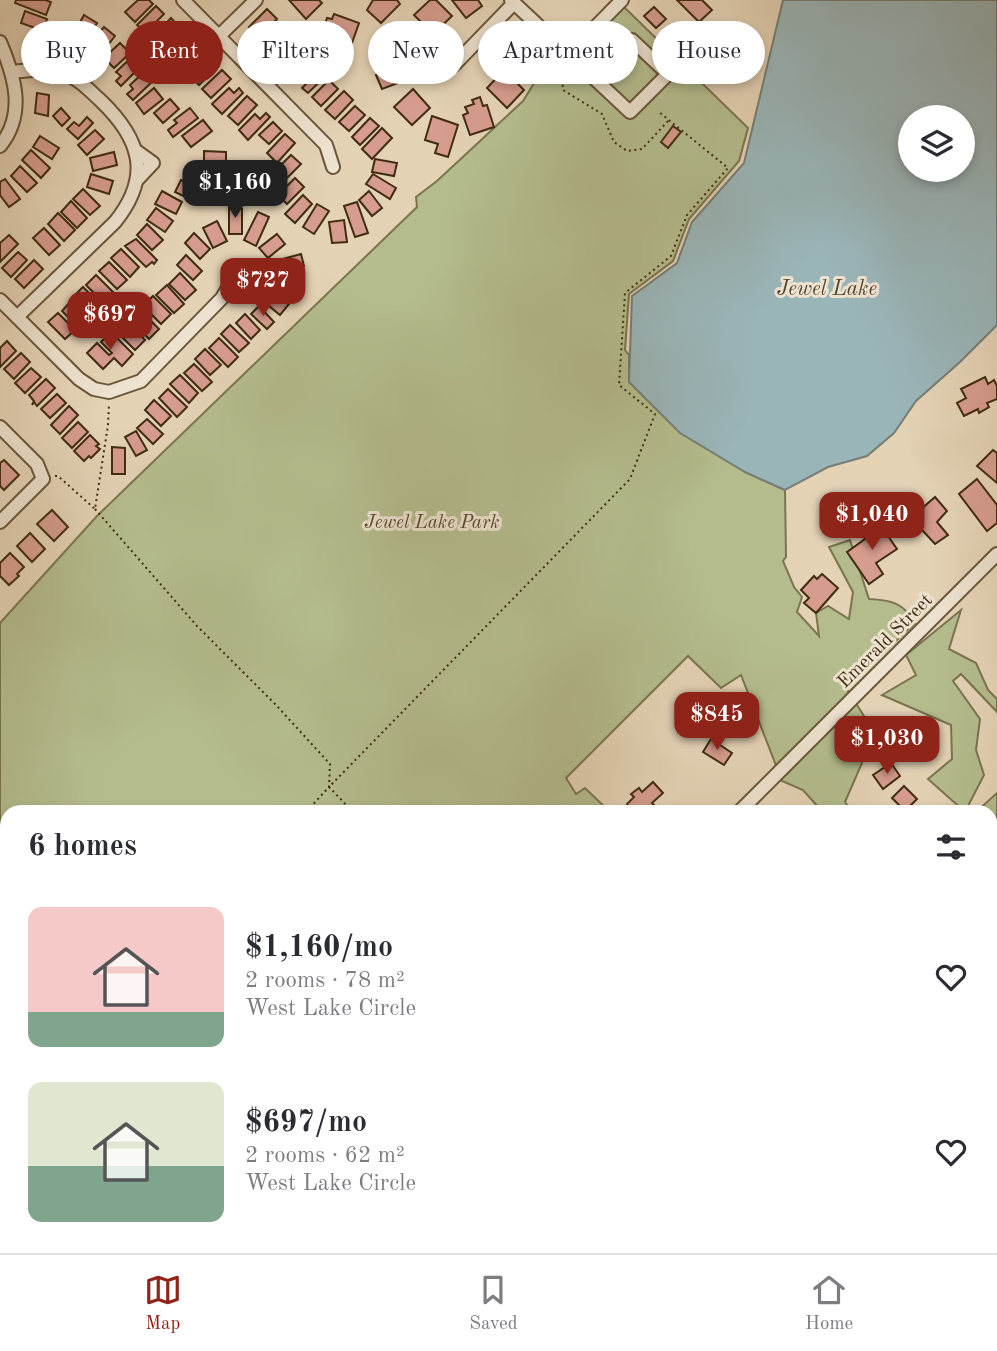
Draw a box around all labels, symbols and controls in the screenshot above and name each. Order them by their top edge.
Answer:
chip: Buy [21,21,111,84]
chip: Rent [125,21,223,84]
chip: Filters [237,21,354,84]
chip: New [368,21,464,84]
chip: Apartment [478,21,638,84]
chip: House [652,21,765,84]
map controls [898,105,975,182]
button: layers [898,105,975,182]
pin: $1,160 [178,160,292,220]
text: $1,160 [198,171,272,194]
pin: $727 [222,258,304,318]
text: $727 [236,269,290,292]
water label: Jewel Lake [777,279,877,300]
pin: $697 [69,292,151,352]
text: $697 [83,303,137,326]
pin: $1,040 [815,492,929,552]
text: $1,040 [835,503,909,526]
park label: Jewel Lake Park [364,514,500,533]
street label: Emerald Street [835,591,937,693]
pin: $845 [676,692,758,752]
text: $845 [690,703,744,726]
pin: $1,030 [830,716,944,776]
text: $1,030 [850,727,924,750]
icon: filters [932,828,970,866]
text: 6 homes [28,832,137,862]
text: $1,160/mo [245,933,393,963]
icon: home [84,935,168,1019]
icon: heart [932,958,970,996]
text: 2 rooms · 78 m² [245,969,405,992]
text: West Lake Circle [245,997,416,1020]
text: $697/mo [245,1108,367,1138]
icon: home [84,1110,168,1194]
icon: heart [932,1133,970,1171]
text: 2 rooms · 62 m² [245,1144,405,1167]
text: West Lake Circle [245,1172,416,1195]
tab: Map [144,1271,182,1336]
tab: Saved [469,1271,518,1336]
tab: Home [805,1271,853,1336]

